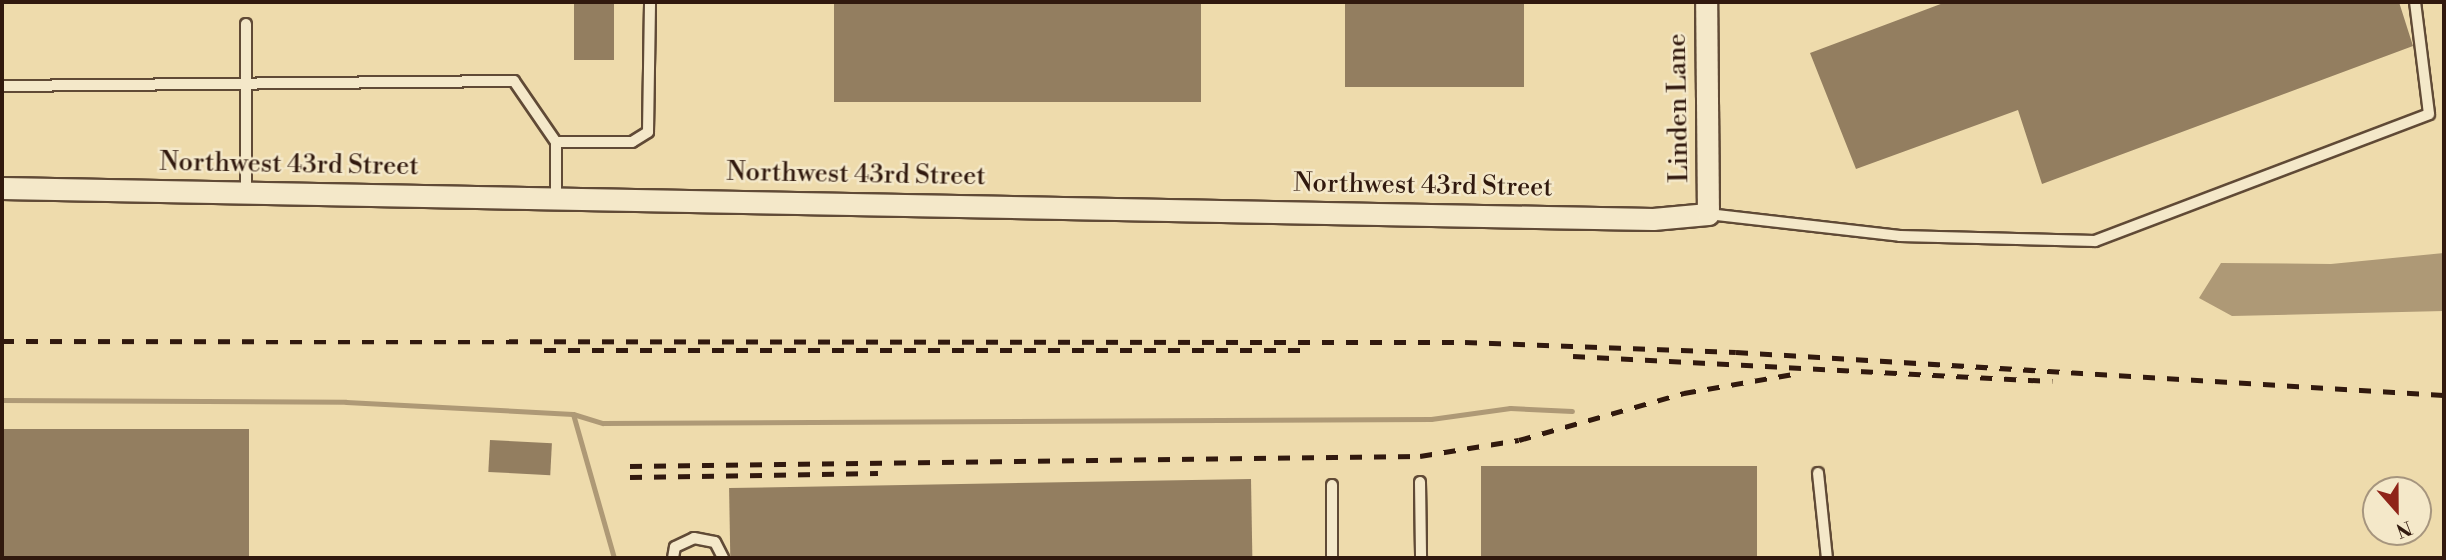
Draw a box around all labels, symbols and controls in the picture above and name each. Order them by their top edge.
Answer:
street label: Linden Lane [1662,33,1696,183]
street label: Northwest 43rd Street [159,147,419,183]
street label: Northwest 43rd Street [726,157,986,193]
street label: Northwest 43rd Street [1293,168,1553,204]
north arrow [2362,476,2432,546]
text: N [2392,515,2415,543]

